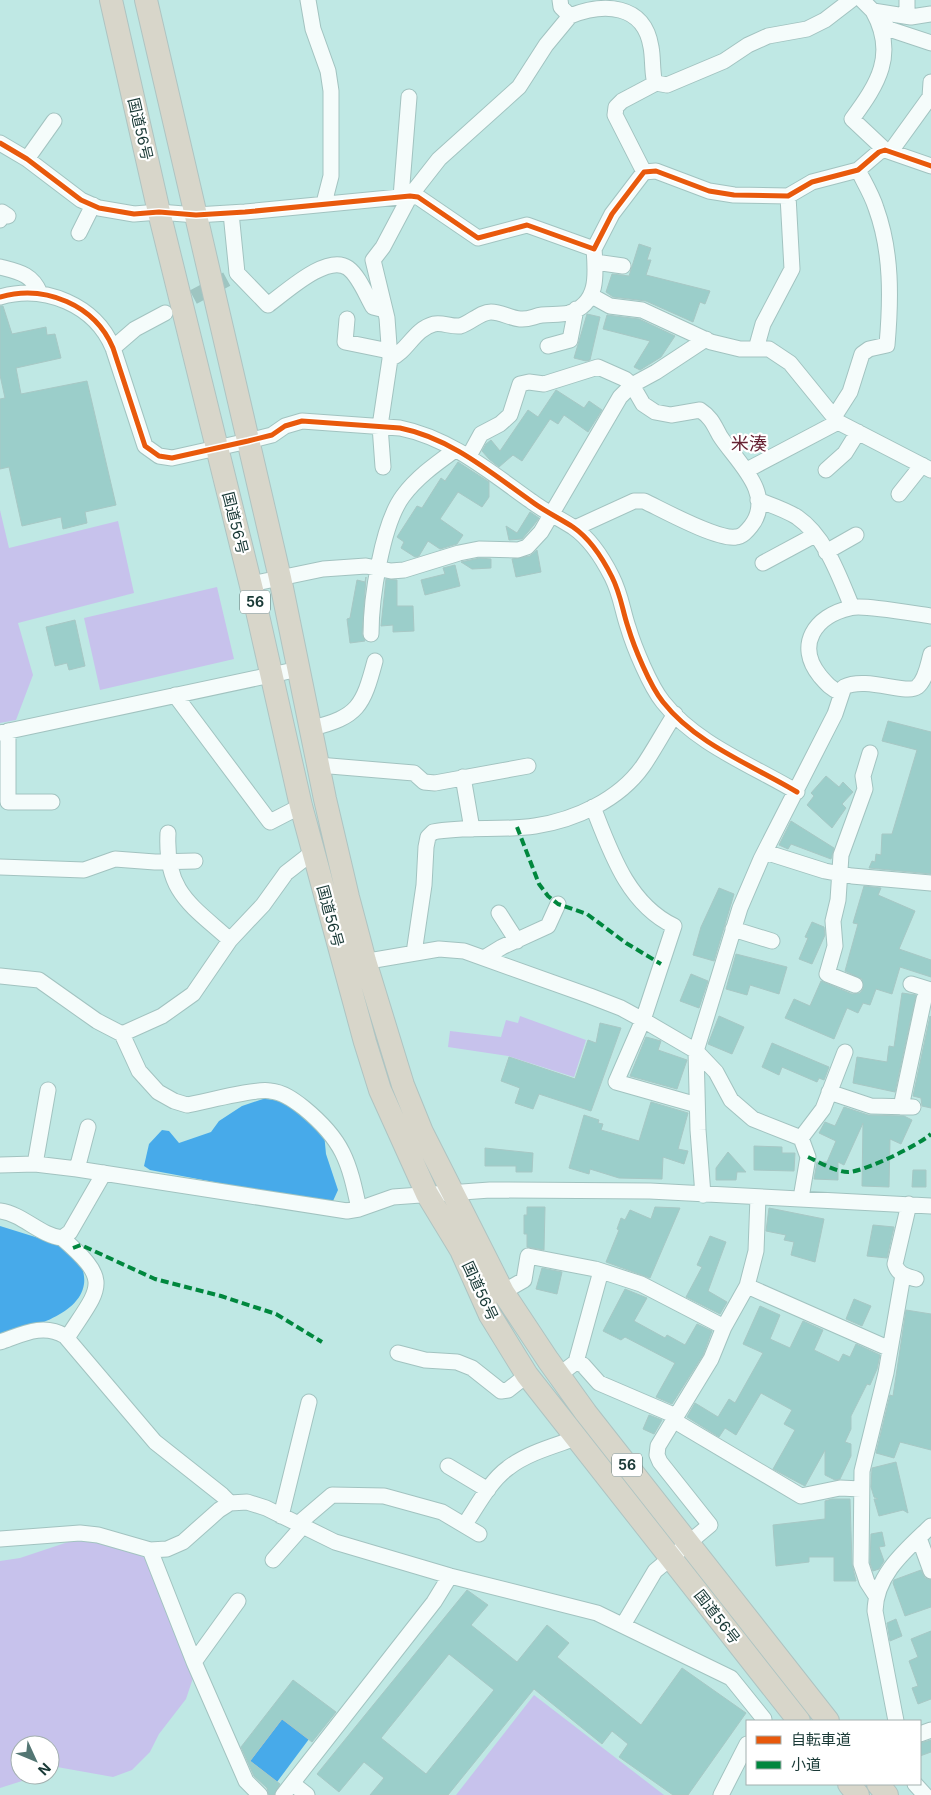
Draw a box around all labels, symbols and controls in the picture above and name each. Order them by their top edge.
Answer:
street label: 国道56号 [124,96,157,162]
district label: 米湊 [731,433,767,454]
street label: 国道56号 [219,490,252,556]
road number: 56 [240,590,270,614]
street label: 国道56号 [313,883,348,949]
street label: 国道56号 [458,1258,502,1324]
road number: 56 [612,1454,642,1476]
street label: 国道56号 [690,1586,744,1648]
legend [746,1720,921,1785]
text: 自転車道 [791,1730,851,1749]
north arrow [10,1735,60,1785]
text: 小道 [791,1755,821,1774]
text: N [35,1760,55,1779]

